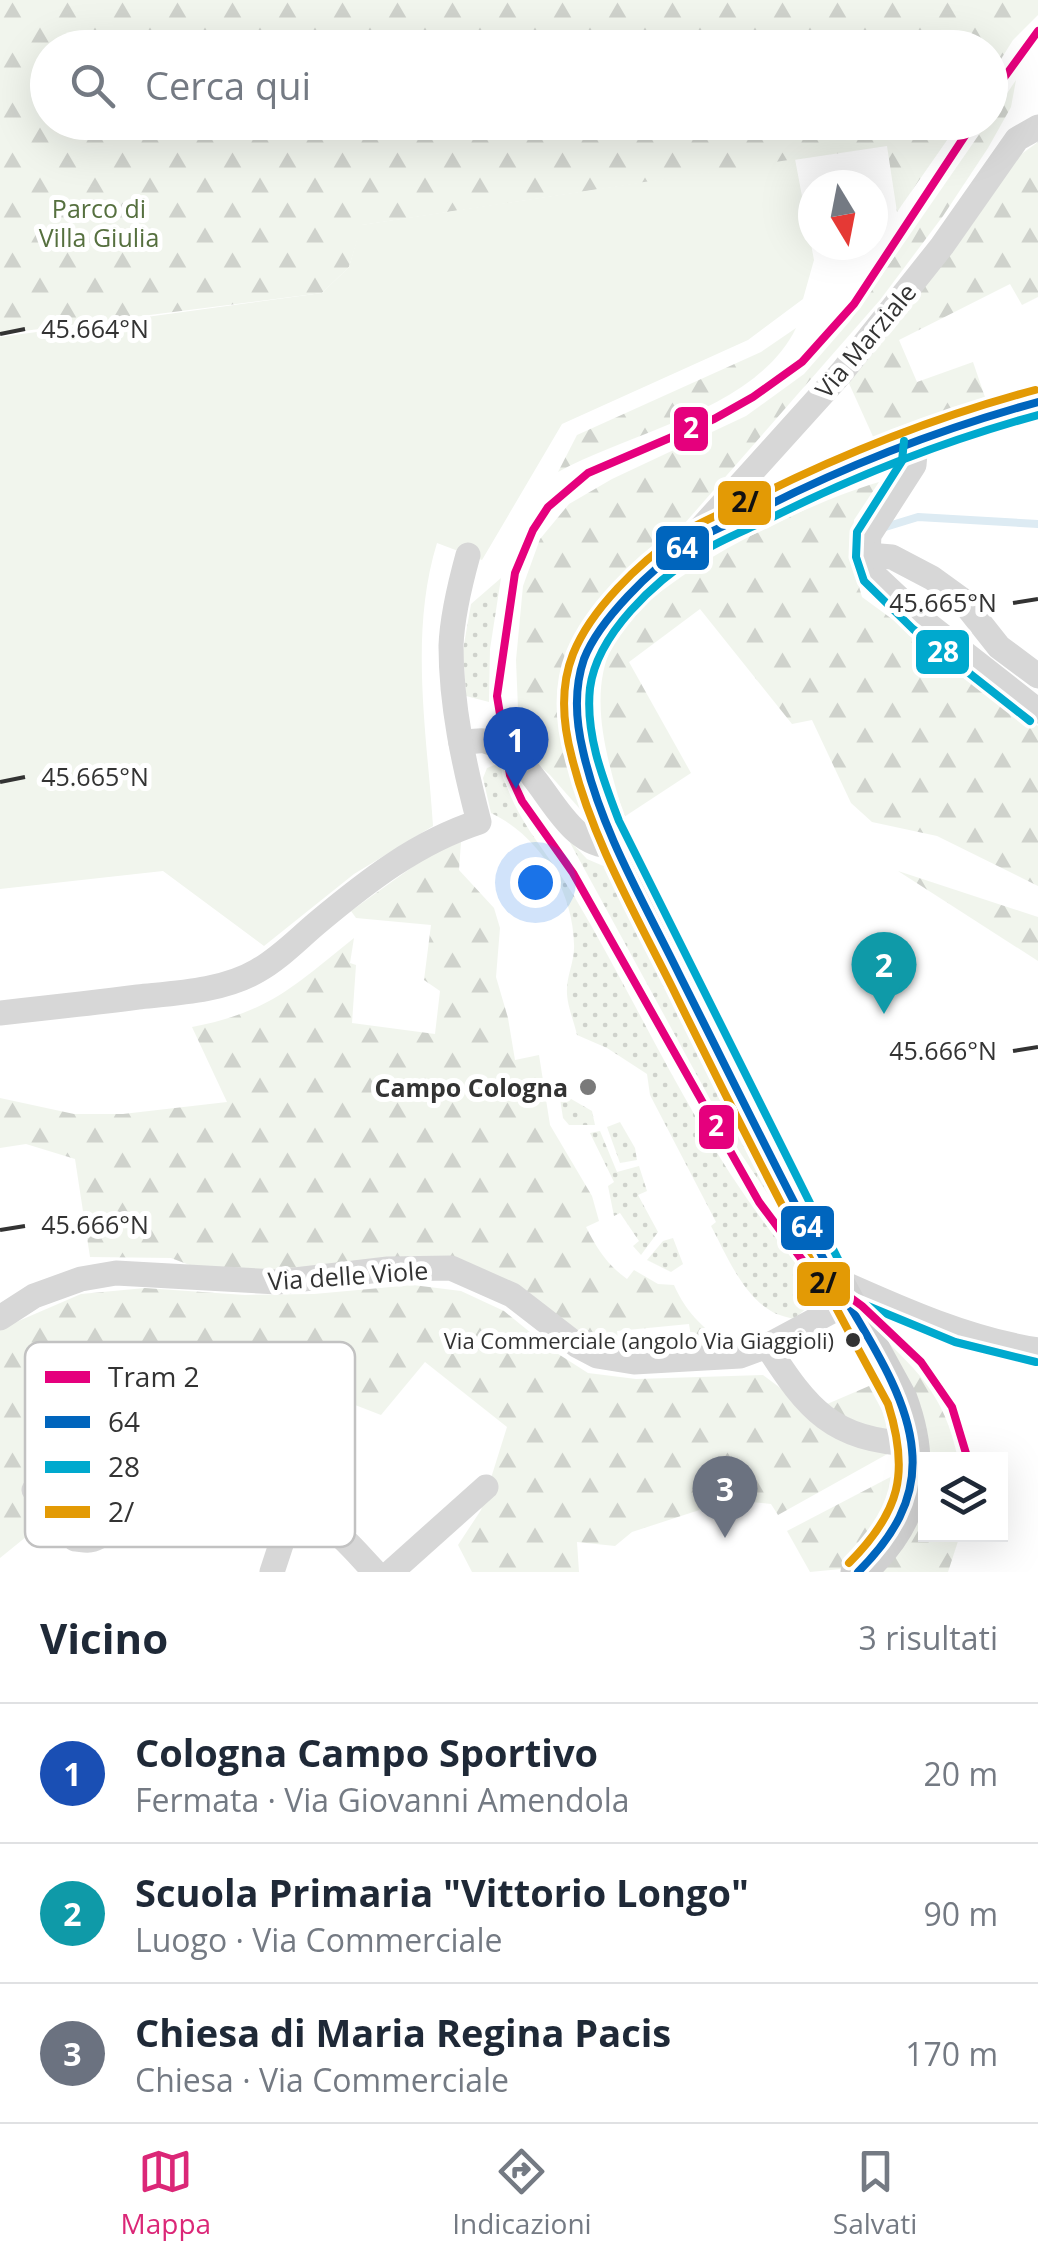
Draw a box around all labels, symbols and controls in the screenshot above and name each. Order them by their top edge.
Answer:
search box [30,30,1008,140]
icon: search [65,58,120,113]
text: Cerca qui [145,59,311,111]
north arrow [798,170,888,260]
park label: Parco di Villa Giulia [39,191,159,254]
street label: Via Marziale [807,275,923,405]
text: 45.664°N [41,311,149,345]
line badge: 2 [672,405,710,453]
text: 2 [683,408,699,446]
line badge: 2/ [716,479,773,527]
text: 2/ [731,482,759,520]
line badge: 64 [654,524,711,572]
text: 64 [666,528,698,566]
text: 45.665°N [889,585,997,619]
line badge: 28 [914,628,971,676]
text: 28 [927,632,959,670]
pin: 1 [484,706,548,789]
text: 45.665°N [41,759,149,793]
your location [510,857,561,908]
pin: 2 [852,932,916,1014]
text: 45.666°N [889,1033,997,1067]
place label: Campo Cologna [374,1070,568,1104]
marker: Campo Cologna [577,1076,599,1098]
line badge: 2 [697,1103,736,1151]
text: 2 [708,1106,724,1144]
line badge: 64 [779,1204,836,1252]
text: 45.666°N [41,1207,149,1241]
text: 64 [791,1207,823,1245]
street label: Via delle Viole [267,1252,429,1298]
line badge: 2/ [795,1260,852,1308]
text: 2/ [809,1263,837,1301]
place label: Via Commerciale (angolo Via Giaggioli) [444,1325,834,1355]
marker: Via Commerciale (angolo Via Giaggioli) [843,1330,863,1350]
legend [25,1342,355,1547]
text: Tram 2 [108,1357,200,1395]
text: 64 [108,1402,140,1440]
text: 28 [108,1447,140,1485]
map controls [918,1452,1008,1542]
button: layers [918,1452,1008,1542]
pin: 3 [692,1456,758,1538]
text: 2/ [108,1492,134,1530]
text: Vicino [40,1609,168,1666]
text: 3 risultati [859,1616,998,1659]
text: Cologna Campo Sportivo [135,1726,598,1778]
text: 1 [63,1752,82,1795]
text: 20 m [923,1752,998,1795]
text: Fermata · Via Giovanni Amendola [135,1778,630,1821]
text: Scuola Primaria "Vittorio Longo" [135,1866,749,1918]
text: 2 [63,1892,82,1935]
text: 90 m [923,1892,998,1935]
text: Luogo · Via Commerciale [135,1918,502,1961]
text: Chiesa di Maria Regina Pacis [135,2006,671,2058]
text: 3 [63,2032,82,2075]
text: 170 m [905,2032,998,2075]
text: Chiesa · Via Commerciale [135,2058,509,2101]
tab: Mappa [121,2144,211,2242]
tab: Indicazioni [452,2144,592,2242]
tab: Salvati [833,2144,917,2242]

